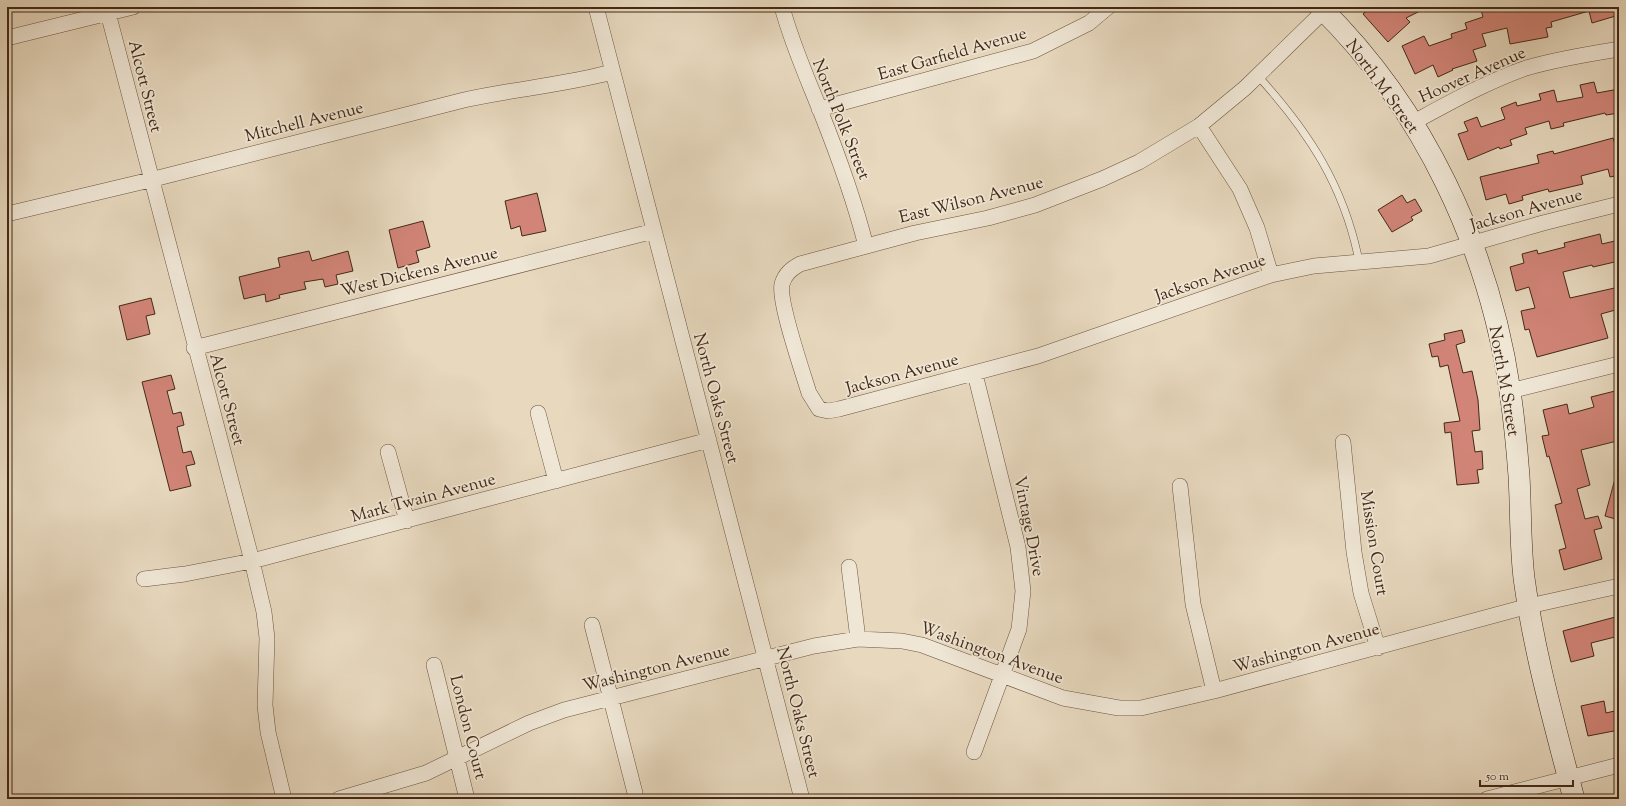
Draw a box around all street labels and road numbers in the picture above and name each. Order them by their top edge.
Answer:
street label: East Garfield Avenue [875,22,1030,88]
street label: North M Street [1339,35,1424,140]
street label: Alcott Street [121,38,167,135]
street label: Hoover Avenue [1416,42,1530,110]
street label: North Polk Street [805,56,875,184]
street label: Mitchell Avenue [243,97,366,149]
street label: East Wilson Avenue [897,171,1046,231]
street label: Jackson Avenue [1467,183,1586,239]
street label: West Dickens Avenue [338,242,501,304]
street label: Jackson Avenue [1151,249,1269,309]
street label: North M Street [1482,324,1525,439]
street label: North Oaks Street [686,331,744,467]
street label: Jackson Avenue [842,348,962,402]
street label: Alcott Street [202,351,250,448]
street label: Mark Twain Avenue [349,468,499,530]
street label: Vintage Drive [1007,474,1050,579]
street label: Mission Court [1353,489,1393,598]
street label: Washington Avenue [916,617,1066,691]
street label: Washington Avenue [1230,618,1383,680]
street label: Washington Avenue [580,639,733,699]
street label: North Oaks Street [769,644,825,781]
street label: London Court [443,673,492,782]

